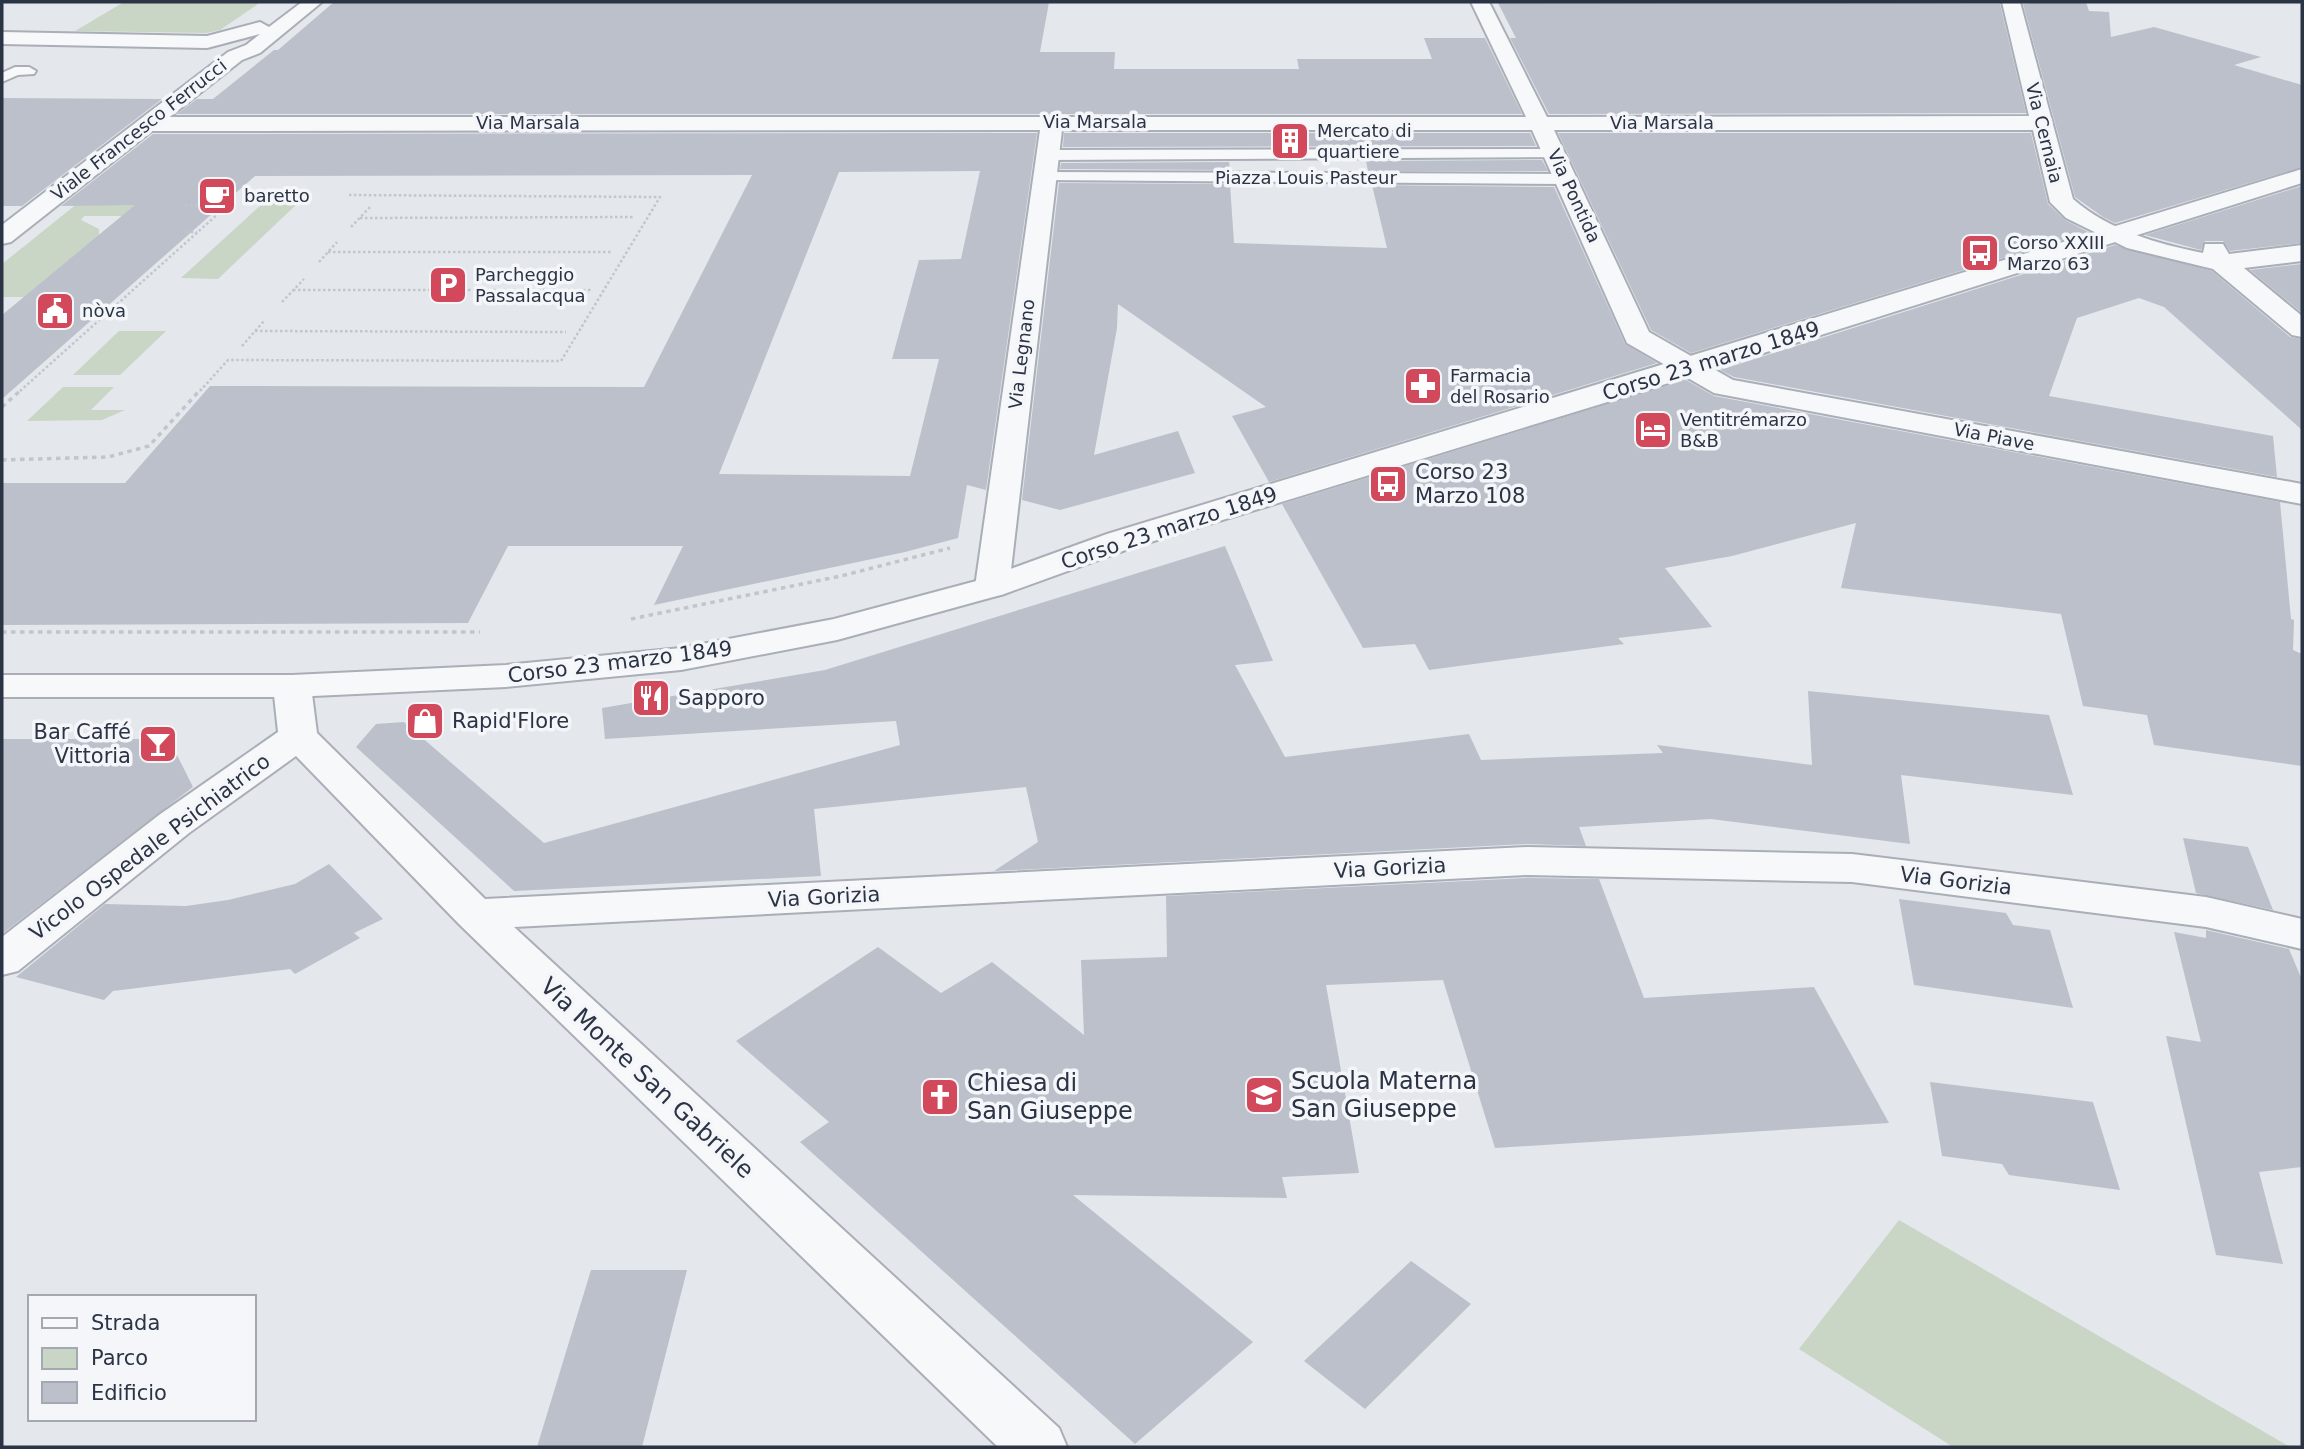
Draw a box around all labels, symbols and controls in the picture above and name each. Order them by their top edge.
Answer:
street label: Viale Francesco Ferrucci [47,55,231,205]
street label: Via Cernaia [2022,80,2067,185]
street label: Via Marsala [1043,111,1147,132]
street label: Via Marsala [476,112,580,133]
street label: Via Marsala [1610,112,1714,133]
building icon: Mercato di quartiere [1269,120,1311,162]
place label: Mercato di quartiere [1317,120,1412,162]
street label: Via Pontida [1544,146,1605,246]
street label: Piazza Louis Pasteur [1215,167,1397,188]
cafe icon: baretto [196,175,238,217]
place label: baretto [244,185,310,206]
bus stop icon: Corso XXIII Marzo 63 [1959,232,2001,274]
place label: Corso XXIII Marzo 63 [2007,232,2105,274]
parking icon: Parcheggio Passalacqua [427,264,469,306]
place label: Parcheggio Passalacqua [475,264,586,306]
public building icon: nòva [34,290,76,332]
street label: Via Legnano [1004,298,1039,410]
place label: nòva [82,300,126,321]
street label: Corso 23 marzo 1849 [1599,316,1823,406]
pharmacy icon: Farmacia del Rosario [1402,365,1444,407]
place label: Farmacia del Rosario [1450,365,1550,407]
hotel icon: Ventitrémarzo B&B [1632,409,1674,451]
place label: Ventitrémarzo B&B [1680,409,1807,451]
street label: Via Piave [1952,418,2036,455]
place label: Corso 23 Marzo 108 [1415,460,1525,508]
bus stop icon: Corso 23 Marzo 108 [1367,463,1409,505]
street label: Corso 23 marzo 1849 [1058,482,1280,574]
street label: Corso 23 marzo 1849 [506,636,734,688]
restaurant icon: Sapporo [630,677,672,719]
place label: Sapporo [678,686,765,710]
shop icon: Rapid'Flore [404,700,446,742]
place label: Rapid'Flore [452,709,569,733]
place label: Bar Caffé Vittoria [33,720,131,768]
bar icon: Bar Caffé Vittoria [137,723,179,765]
street label: Vicolo Ospedale Psichiatrico [25,749,275,945]
street label: Via Gorizia [1333,853,1447,883]
street label: Via Gorizia [1899,862,2013,900]
street label: Via Gorizia [767,882,881,912]
street label: Via Monte San Gabriele [535,972,759,1184]
place label: Scuola Materna San Giuseppe [1291,1067,1477,1123]
place label: Chiesa di San Giuseppe [967,1069,1133,1125]
school or university icon: Scuola Materna San Giuseppe [1243,1074,1285,1116]
church icon: Chiesa di San Giuseppe [919,1076,961,1118]
legend [28,1295,256,1421]
text: Strada [91,1311,160,1335]
text: Parco [91,1346,148,1370]
text: Edificio [91,1381,167,1405]

